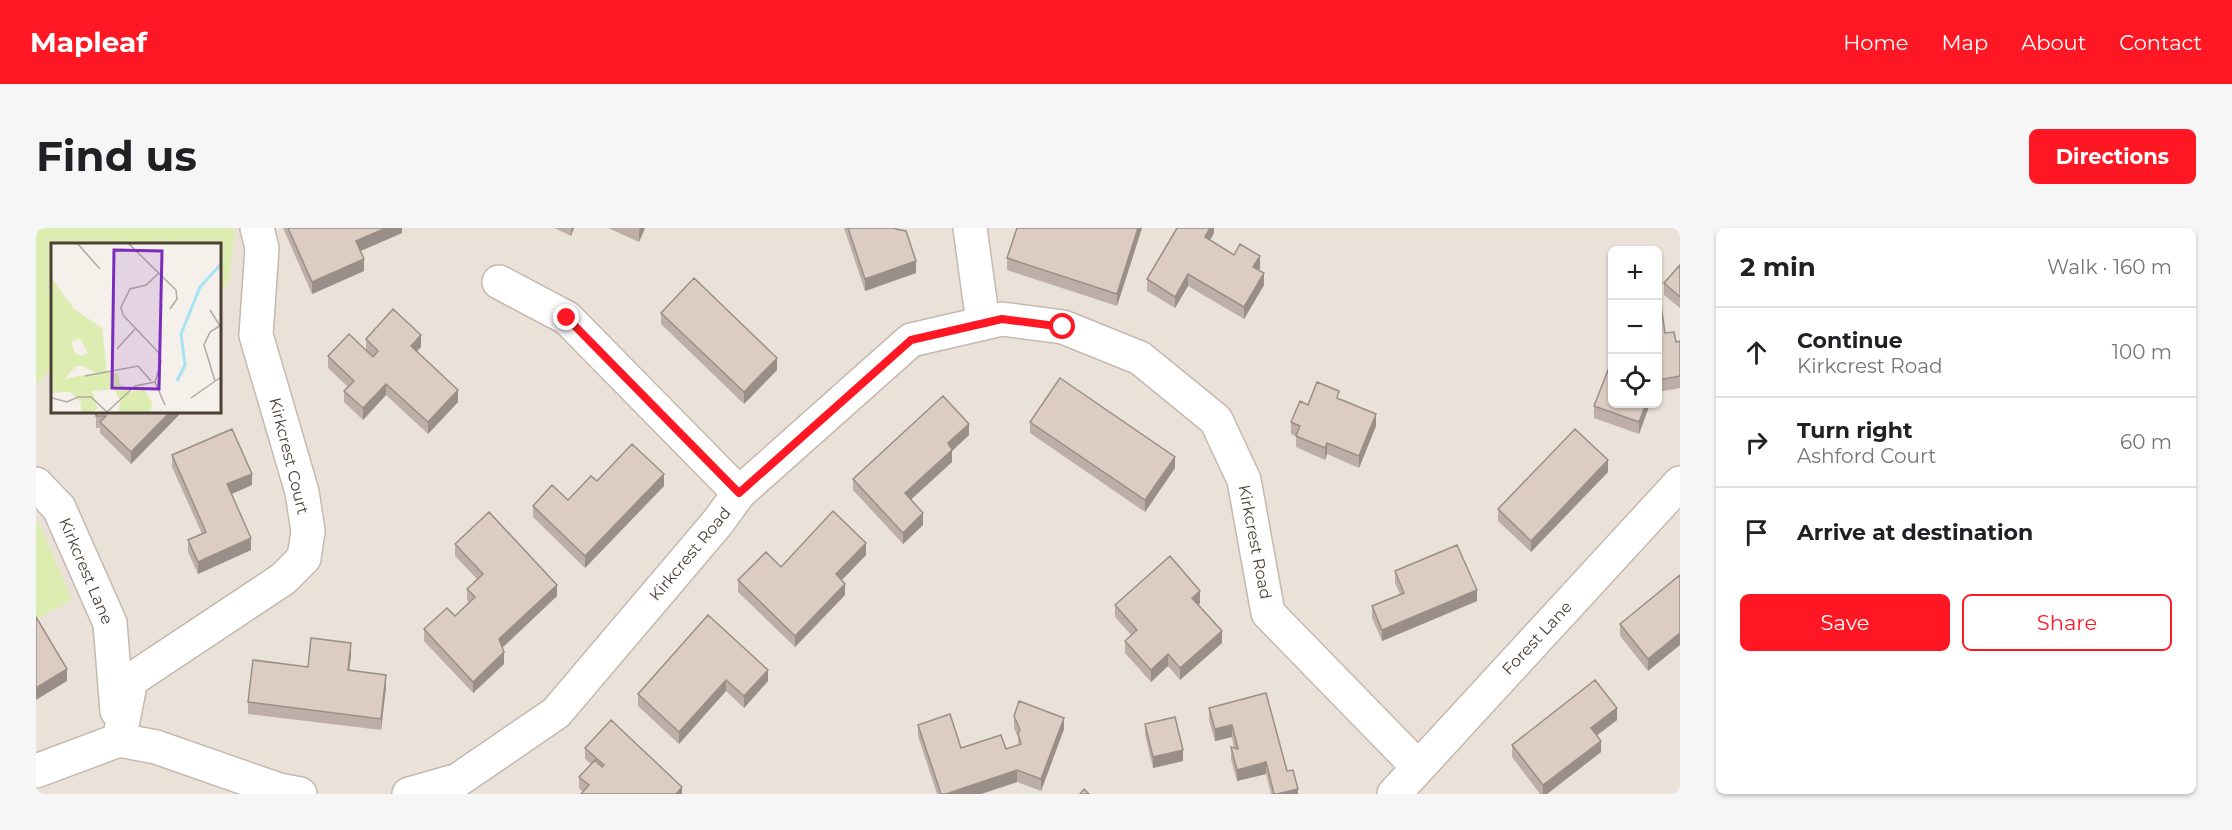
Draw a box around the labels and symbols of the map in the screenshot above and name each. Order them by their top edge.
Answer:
inset map [51,243,220,412]
route end [553,304,579,330]
route start [1049,313,1075,339]
street label: Kirkcrest Court [265,396,313,517]
street label: Kirkcrest Road [1235,483,1275,601]
street label: Kirkcrest Road [645,503,735,605]
street label: Kirkcrest Lane [55,515,117,627]
street label: Forest Lane [1498,597,1576,679]

